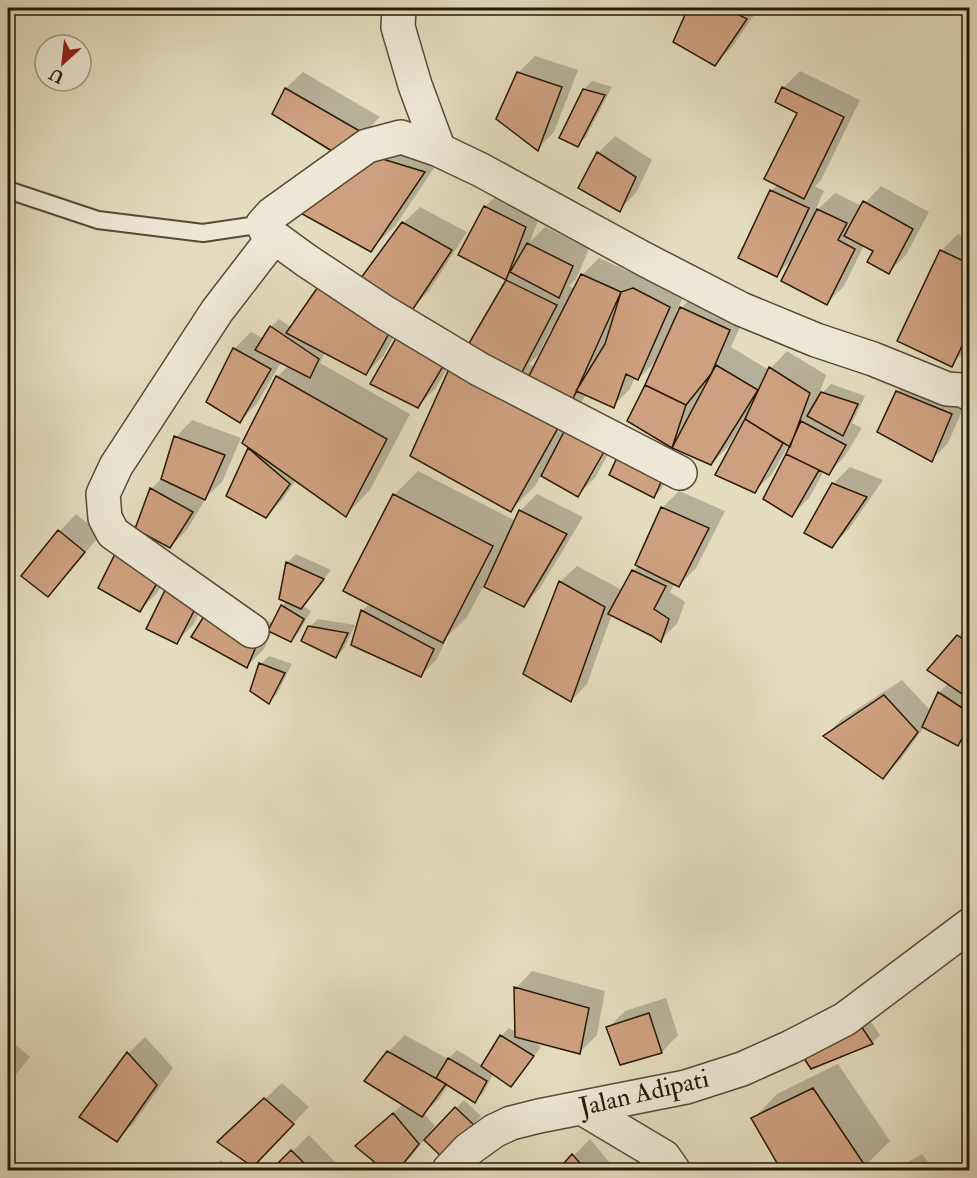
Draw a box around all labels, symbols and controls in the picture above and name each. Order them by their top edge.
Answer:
north arrow [33,33,93,93]
text: U [46,63,67,87]
street label: Jalan Adipati [575,1063,712,1125]

